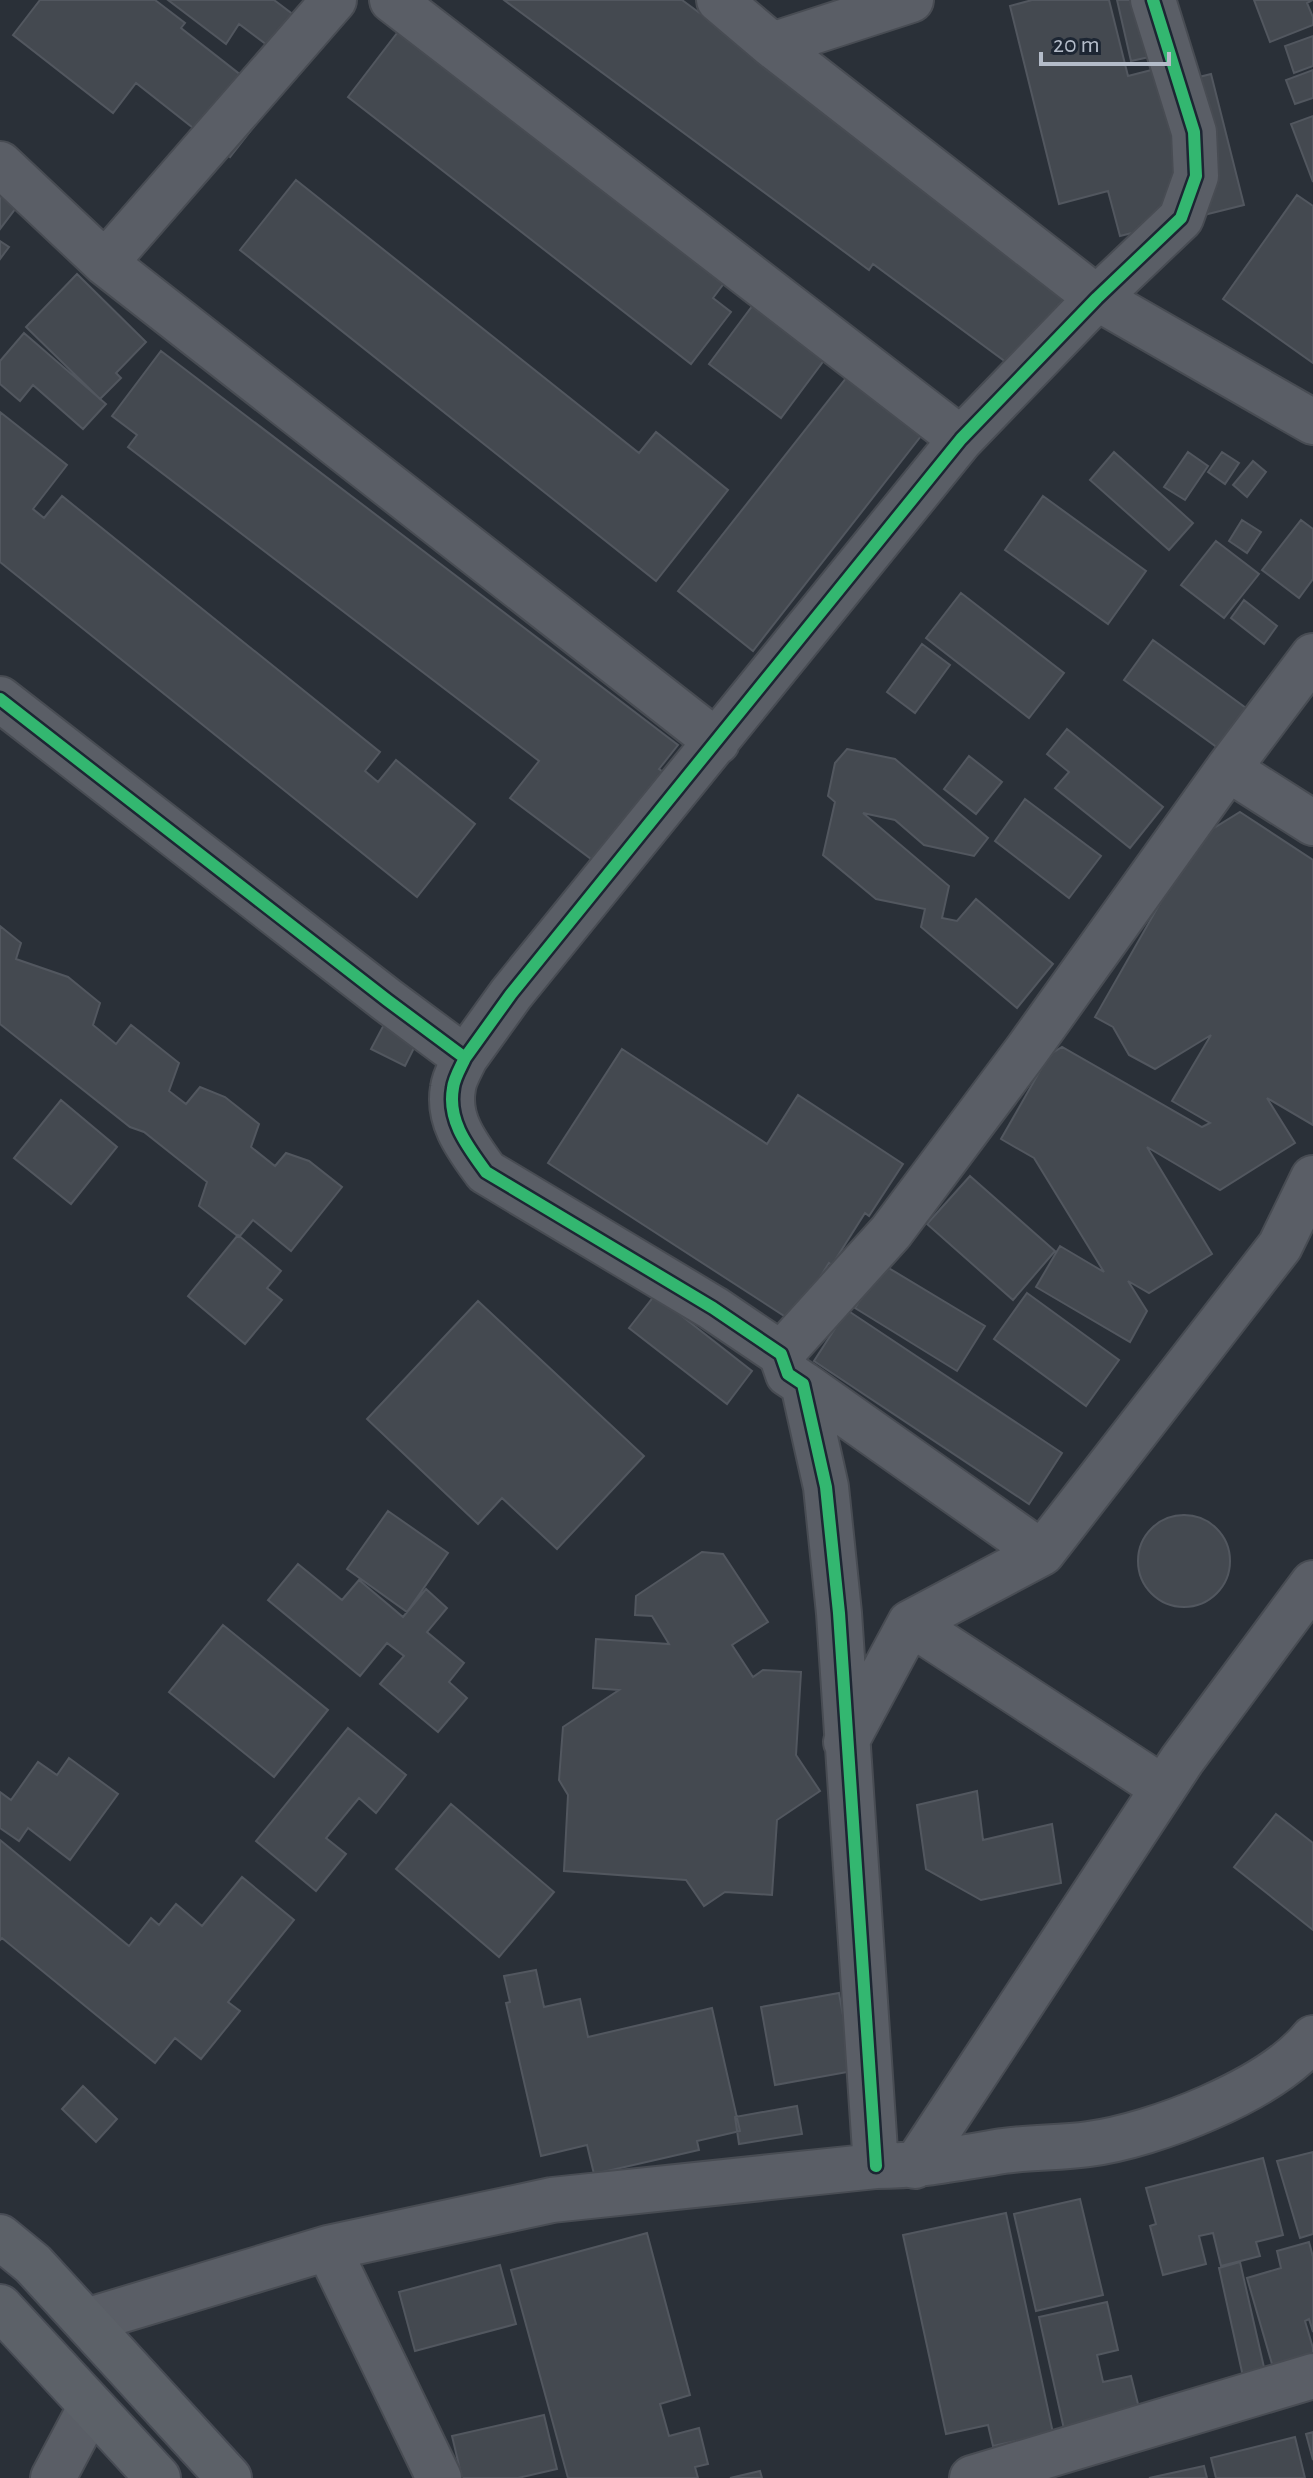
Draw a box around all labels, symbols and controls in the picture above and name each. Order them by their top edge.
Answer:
scale bar [1041,16,1169,66]
text: 20 m [1053,33,1100,57]

